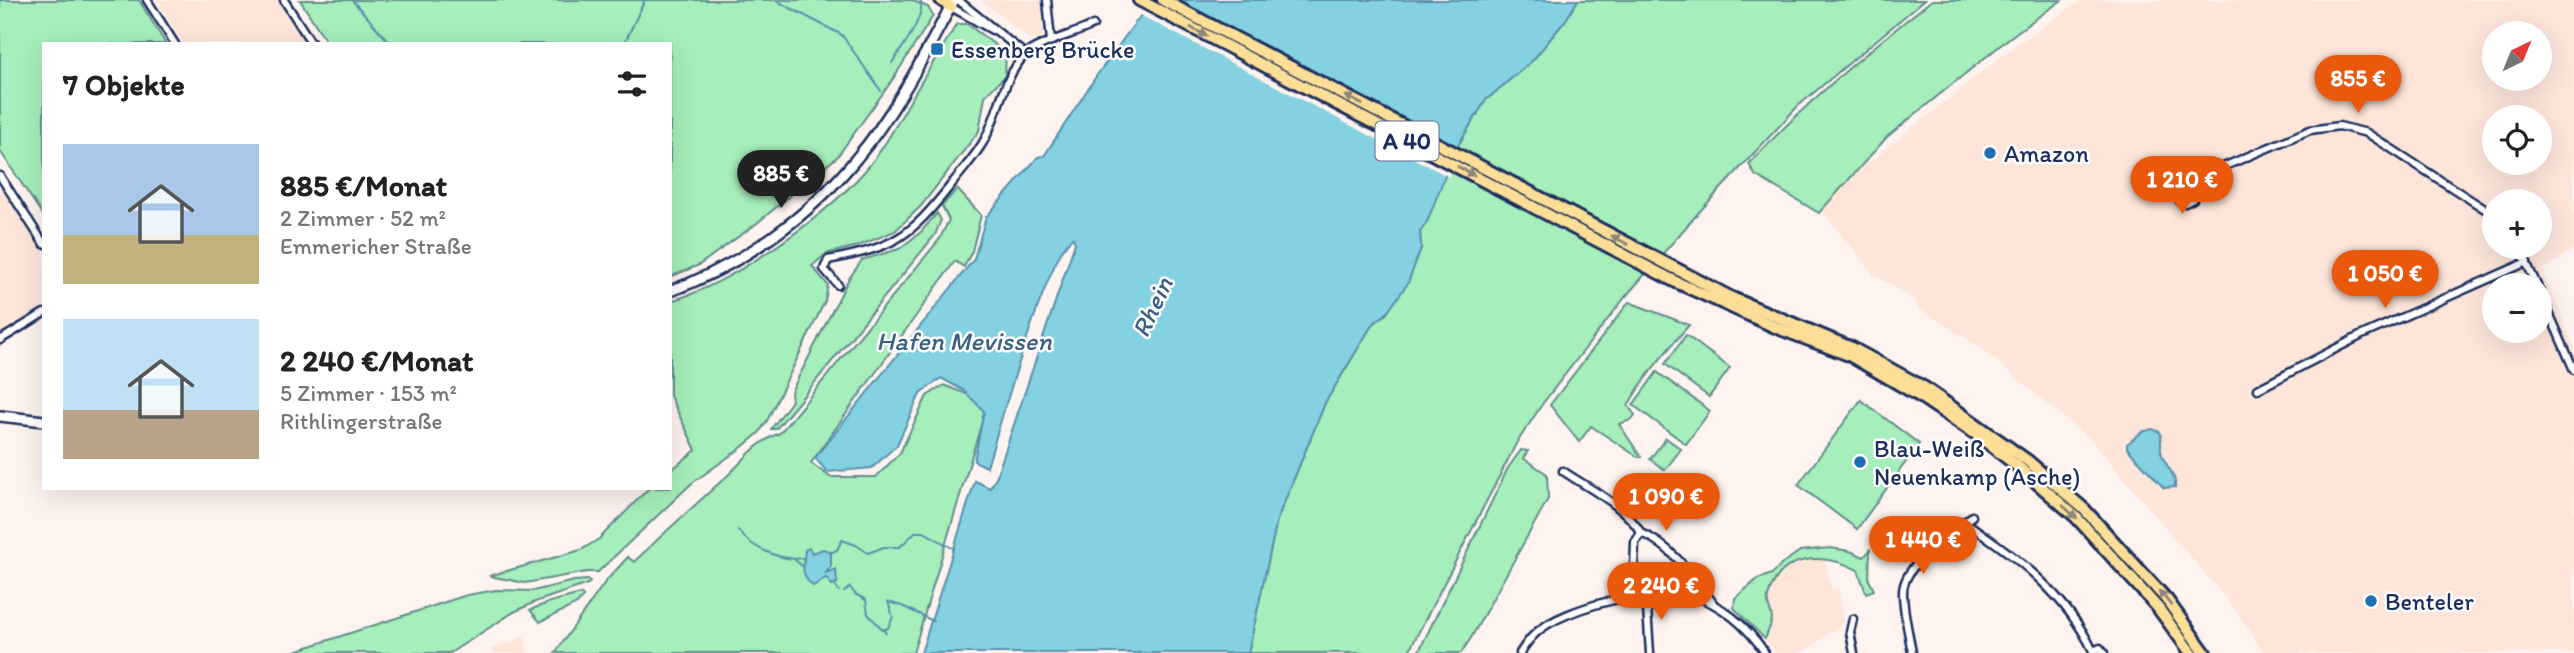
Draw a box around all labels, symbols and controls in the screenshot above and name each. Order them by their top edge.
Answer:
north arrow [2482,21,2552,91]
map controls [2482,21,2552,343]
one-way arrow [1189,26,1209,37]
place label: Essenberg Brücke [951,35,1134,64]
marker: Essenberg Brücke [929,41,945,57]
pin: 855 € [2309,55,2407,115]
text: 855 € [2330,64,2386,92]
icon: filters [613,65,651,103]
text: 7 Objekte [63,66,185,103]
one-way arrow [1344,95,1364,106]
button: locate [2482,105,2552,175]
road number: A 40 [1376,122,1438,160]
place label: Amazon [2004,139,2089,168]
marker: Amazon [1982,145,1998,161]
pin: 885 € [732,150,830,210]
pin: 1 210 € [2117,156,2247,216]
text: 885 € [753,159,809,187]
text: 1 210 € [2146,165,2218,193]
one-way arrow [1456,166,1476,177]
text: 885 €/Monat [280,167,447,204]
icon: home [119,172,203,256]
button: + [2482,189,2552,259]
text: 2 Zimmer · 52 m² [280,204,446,232]
text: Emmericher Straße [280,232,472,260]
one-way arrow [1610,235,1630,247]
pin: 1 050 € [2320,250,2450,310]
text: 1 050 € [2348,259,2422,287]
water label: Rhein [1124,272,1180,342]
button: − [2482,273,2552,343]
water label: Hafen Mevissen [876,325,1052,357]
text: 2 240 €/Monat [280,342,473,379]
icon: home [119,347,203,431]
text: 5 Zimmer · 153 m² [280,379,457,407]
text: Rithlingerstraße [280,407,442,435]
place label: Blau-Weiß Neuenkamp (Asche) [1874,434,2080,491]
marker: Blau-Weiß Neuenkamp (Asche) [1852,454,1868,470]
pin: 1 090 € [1601,474,1731,533]
text: 1 090 € [1629,482,1703,510]
one-way arrow [2061,504,2078,520]
pin: 1 440 € [1858,516,1988,576]
text: 1 440 € [1885,525,1961,553]
pin: 2 240 € [1596,562,1726,622]
text: 2 240 € [1623,571,1699,599]
place label: Benteler [2385,587,2474,616]
one-way arrow [2157,590,2172,608]
marker: Benteler [2363,593,2379,609]

